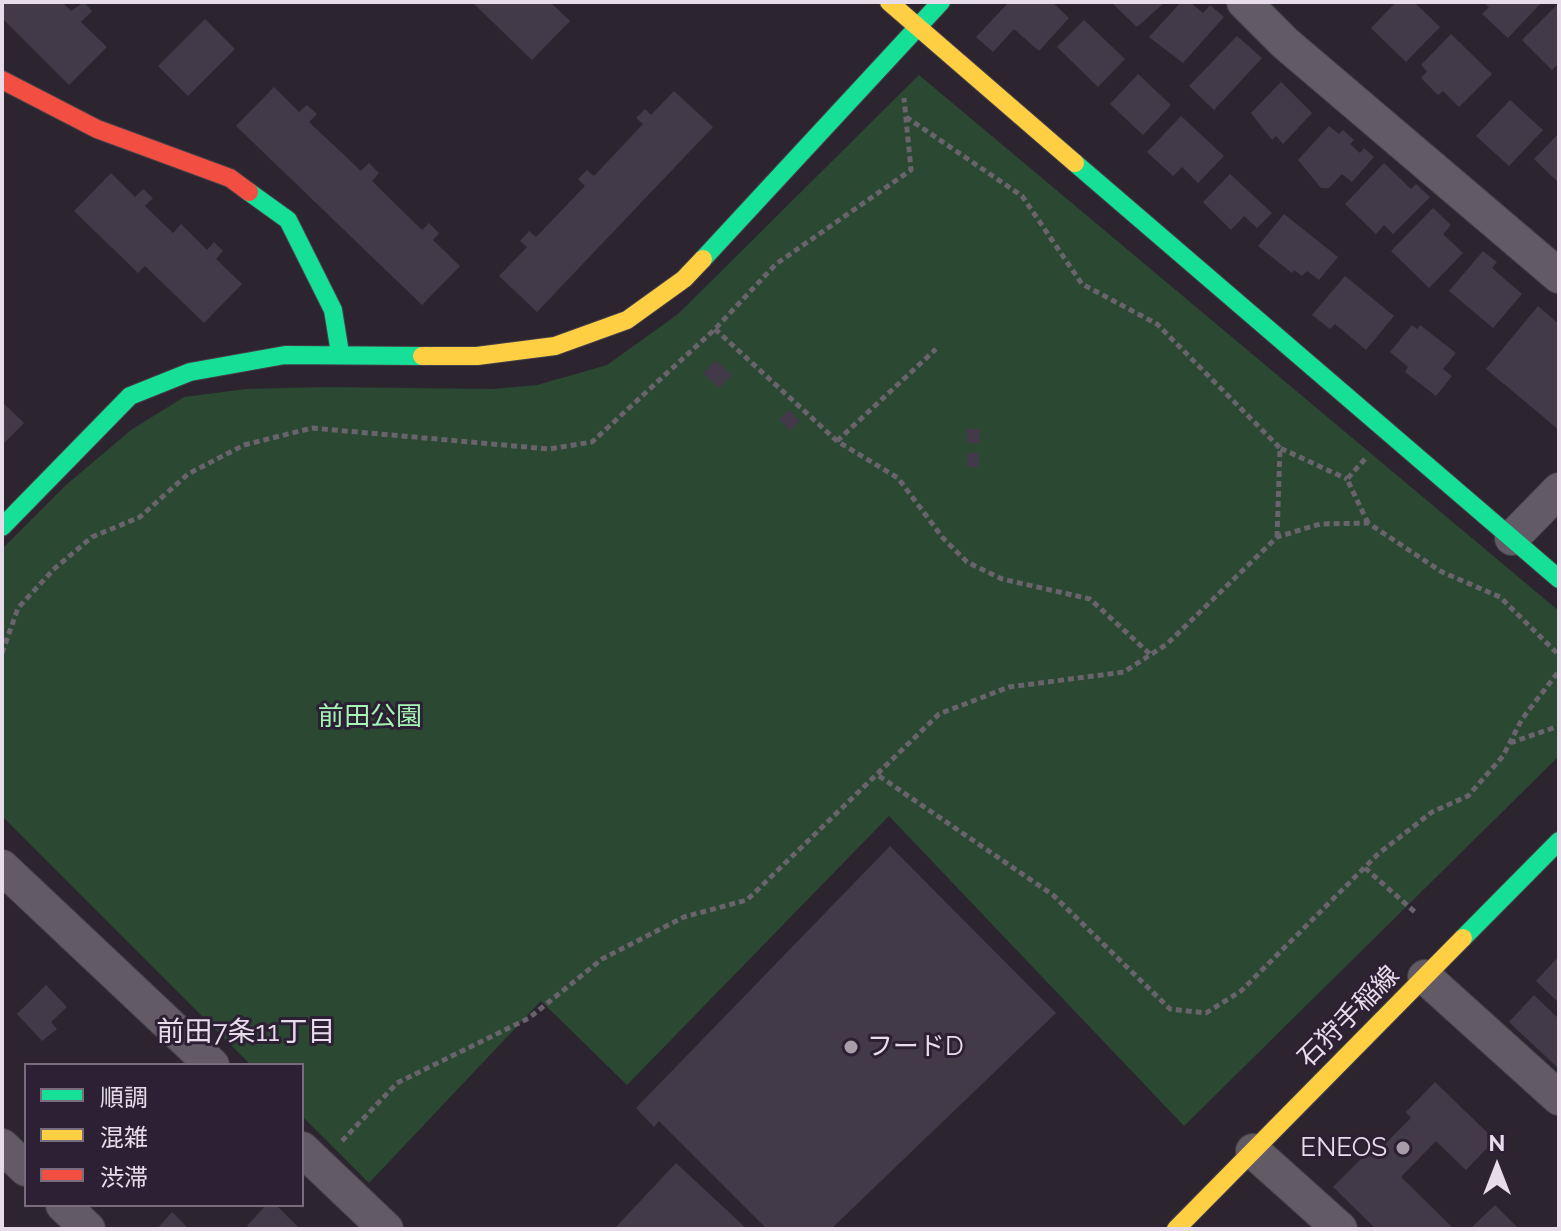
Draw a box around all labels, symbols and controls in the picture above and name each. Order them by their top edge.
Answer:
park label: 前田公園 [318,701,422,733]
street label: 石狩手稲線 [1292,960,1406,1074]
district label: 前田7条11丁目 [157,1016,335,1050]
place label: フードD [867,1031,964,1063]
marker: フードD [842,1038,860,1056]
legend [24,1063,304,1207]
text: 順調 [100,1083,148,1112]
text: 混雑 [100,1123,148,1152]
north arrow [1457,1127,1537,1207]
text: N [1489,1130,1505,1156]
place label: ENEOS [1300,1132,1387,1164]
marker: ENEOS [1394,1139,1412,1157]
text: 渋滞 [100,1163,148,1192]

